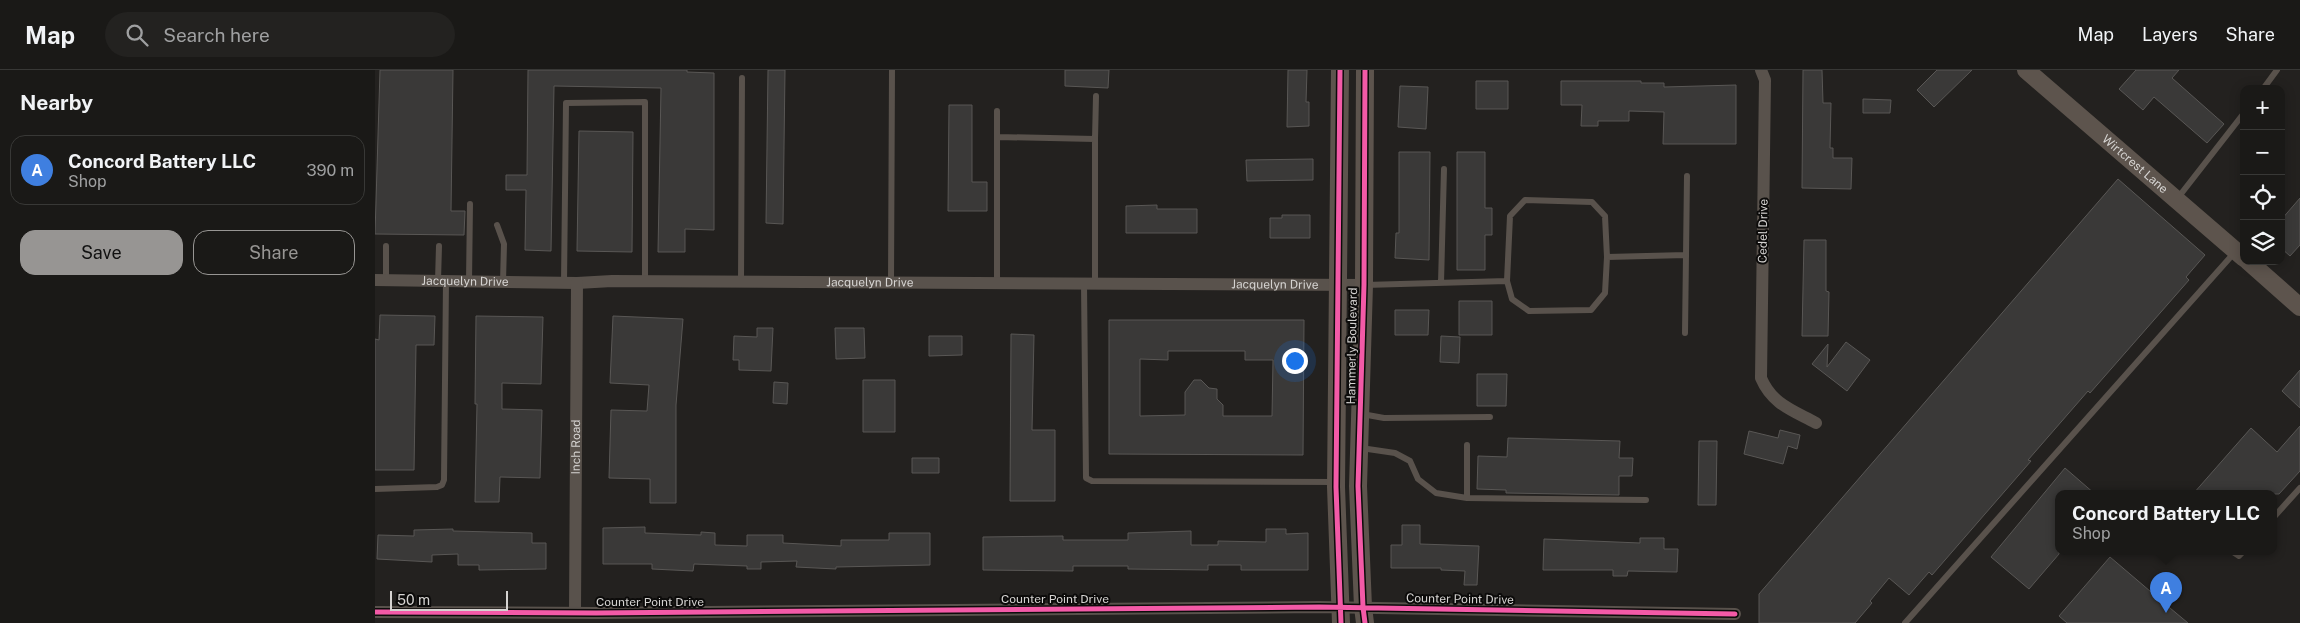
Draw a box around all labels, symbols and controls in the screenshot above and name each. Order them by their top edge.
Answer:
search box [105,12,455,57]
text: Map [25,21,75,49]
icon: search [123,21,151,49]
text: Search here [163,24,270,46]
text: Map [2078,24,2114,45]
text: Layers [2142,24,2198,45]
text: Share [2226,24,2275,45]
map controls [2240,85,2285,265]
button: + [2240,85,2285,130]
text: Nearby [20,90,93,115]
button: − [2240,130,2285,175]
street label: Wirtcrest Lane [2099,132,2171,196]
text: Concord Battery LLC [68,150,256,172]
text: A [31,161,43,180]
text: 390 m [307,161,354,180]
text: Shop [68,172,107,191]
button: locate [2240,175,2285,220]
street label: Cedel Drive [1755,199,1771,263]
button: layers [2240,220,2285,265]
button: Save [20,230,183,275]
button: Share [193,230,355,275]
street label: Jacquelyn Drive [421,274,509,289]
street label: Jacquelyn Drive [826,275,914,290]
street label: Jacquelyn Drive [1231,277,1319,292]
street label: Hammerly Boulevard [1344,287,1360,405]
your location [1282,348,1308,374]
street label: Inch Road [569,419,583,475]
popup [2055,490,2277,555]
text: Concord Battery LLC [2072,502,2260,524]
text: Shop [2072,524,2110,543]
pin: A [2150,572,2182,613]
scale bar [390,588,507,611]
street label: Counter Point Drive [1406,591,1514,607]
text: 50 m [397,592,430,608]
street label: Counter Point Drive [1001,592,1109,606]
street label: Counter Point Drive [596,595,704,609]

